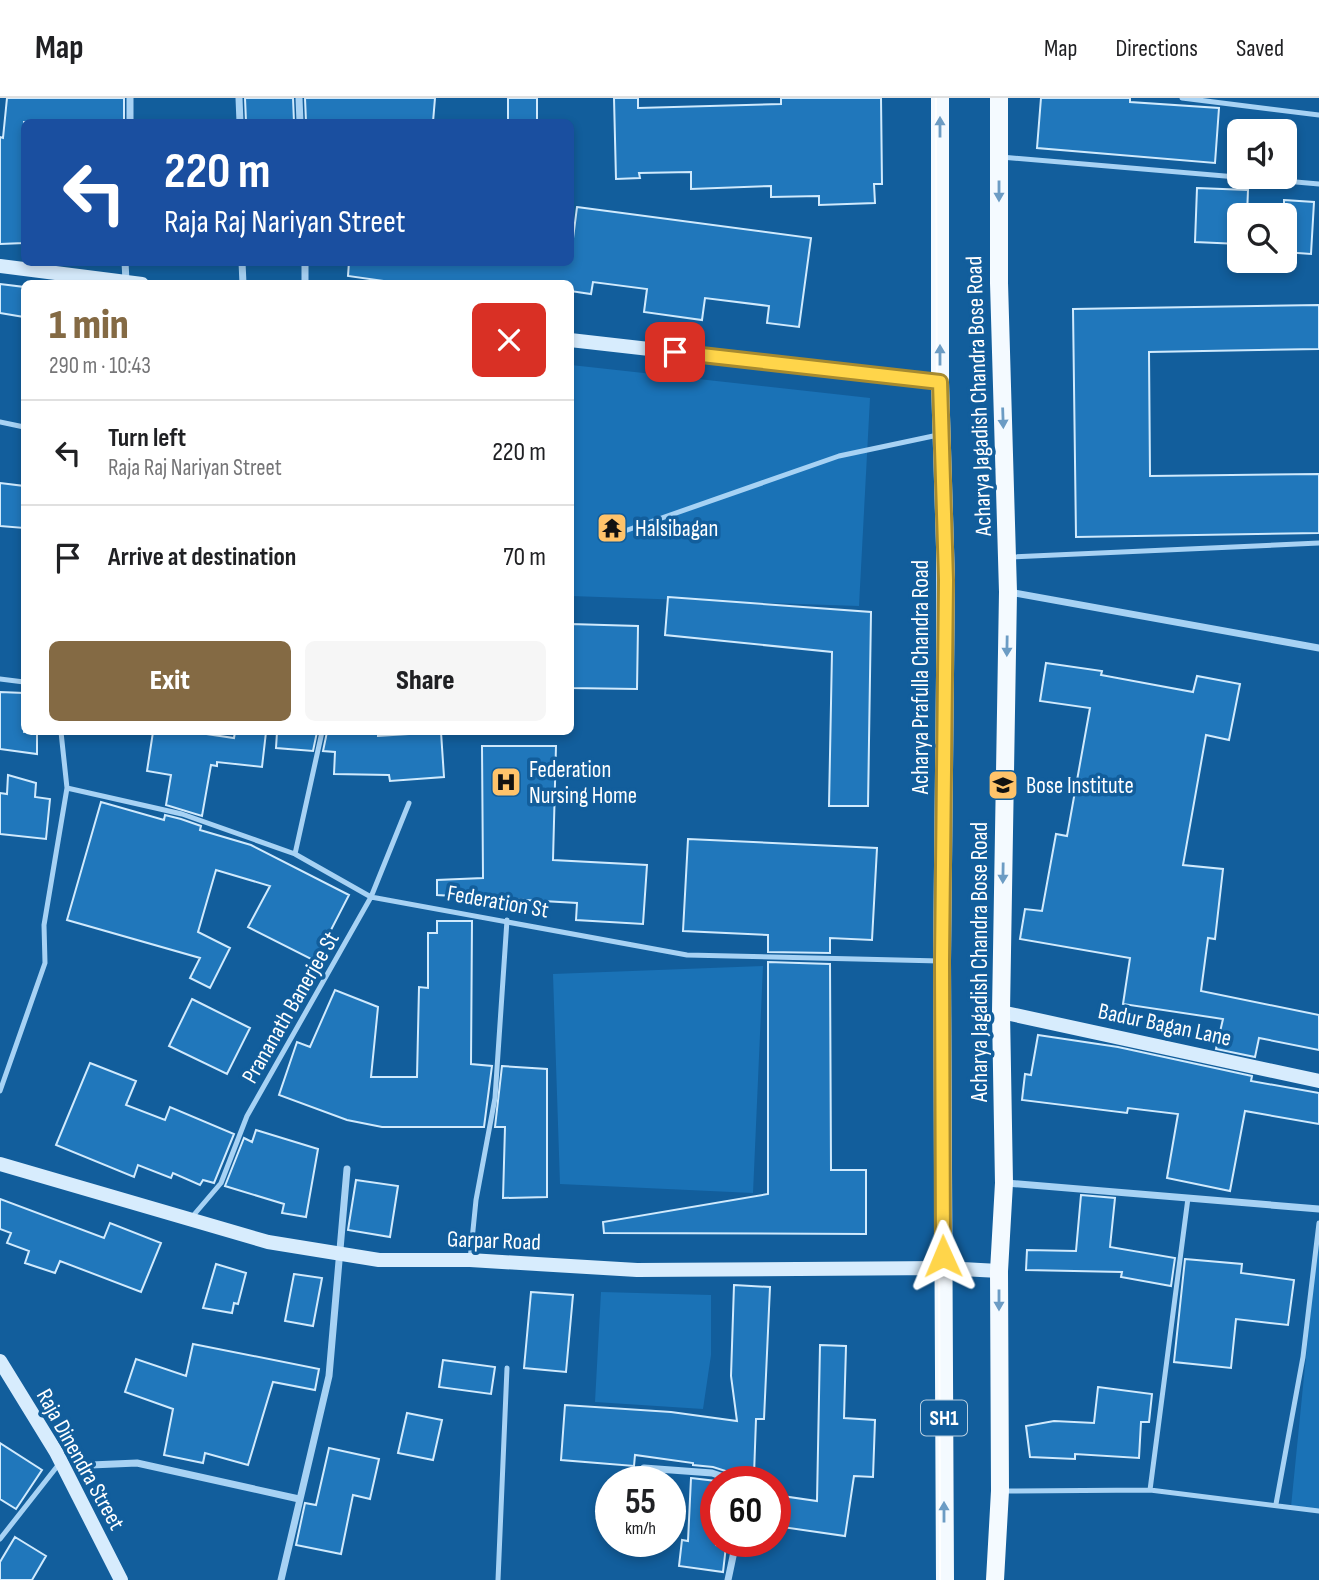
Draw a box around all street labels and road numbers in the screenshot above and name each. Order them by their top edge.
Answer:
street label: Acharya Jagadish Chandra Bose Road [960,255,998,537]
street label: Acharya Prafulla Chandra Road [907,560,935,795]
street label: Acharya Jagadish Chandra Bose Road [966,822,994,1103]
street label: Federation St [445,879,551,925]
street label: Prananath Banerjee St [236,927,346,1088]
street label: Badur Bagan Lane [1096,997,1234,1053]
street label: Garpar Road [447,1225,541,1257]
street label: Raja Dinendra Street [30,1384,130,1535]
road number: SH1 [921,1400,967,1436]

